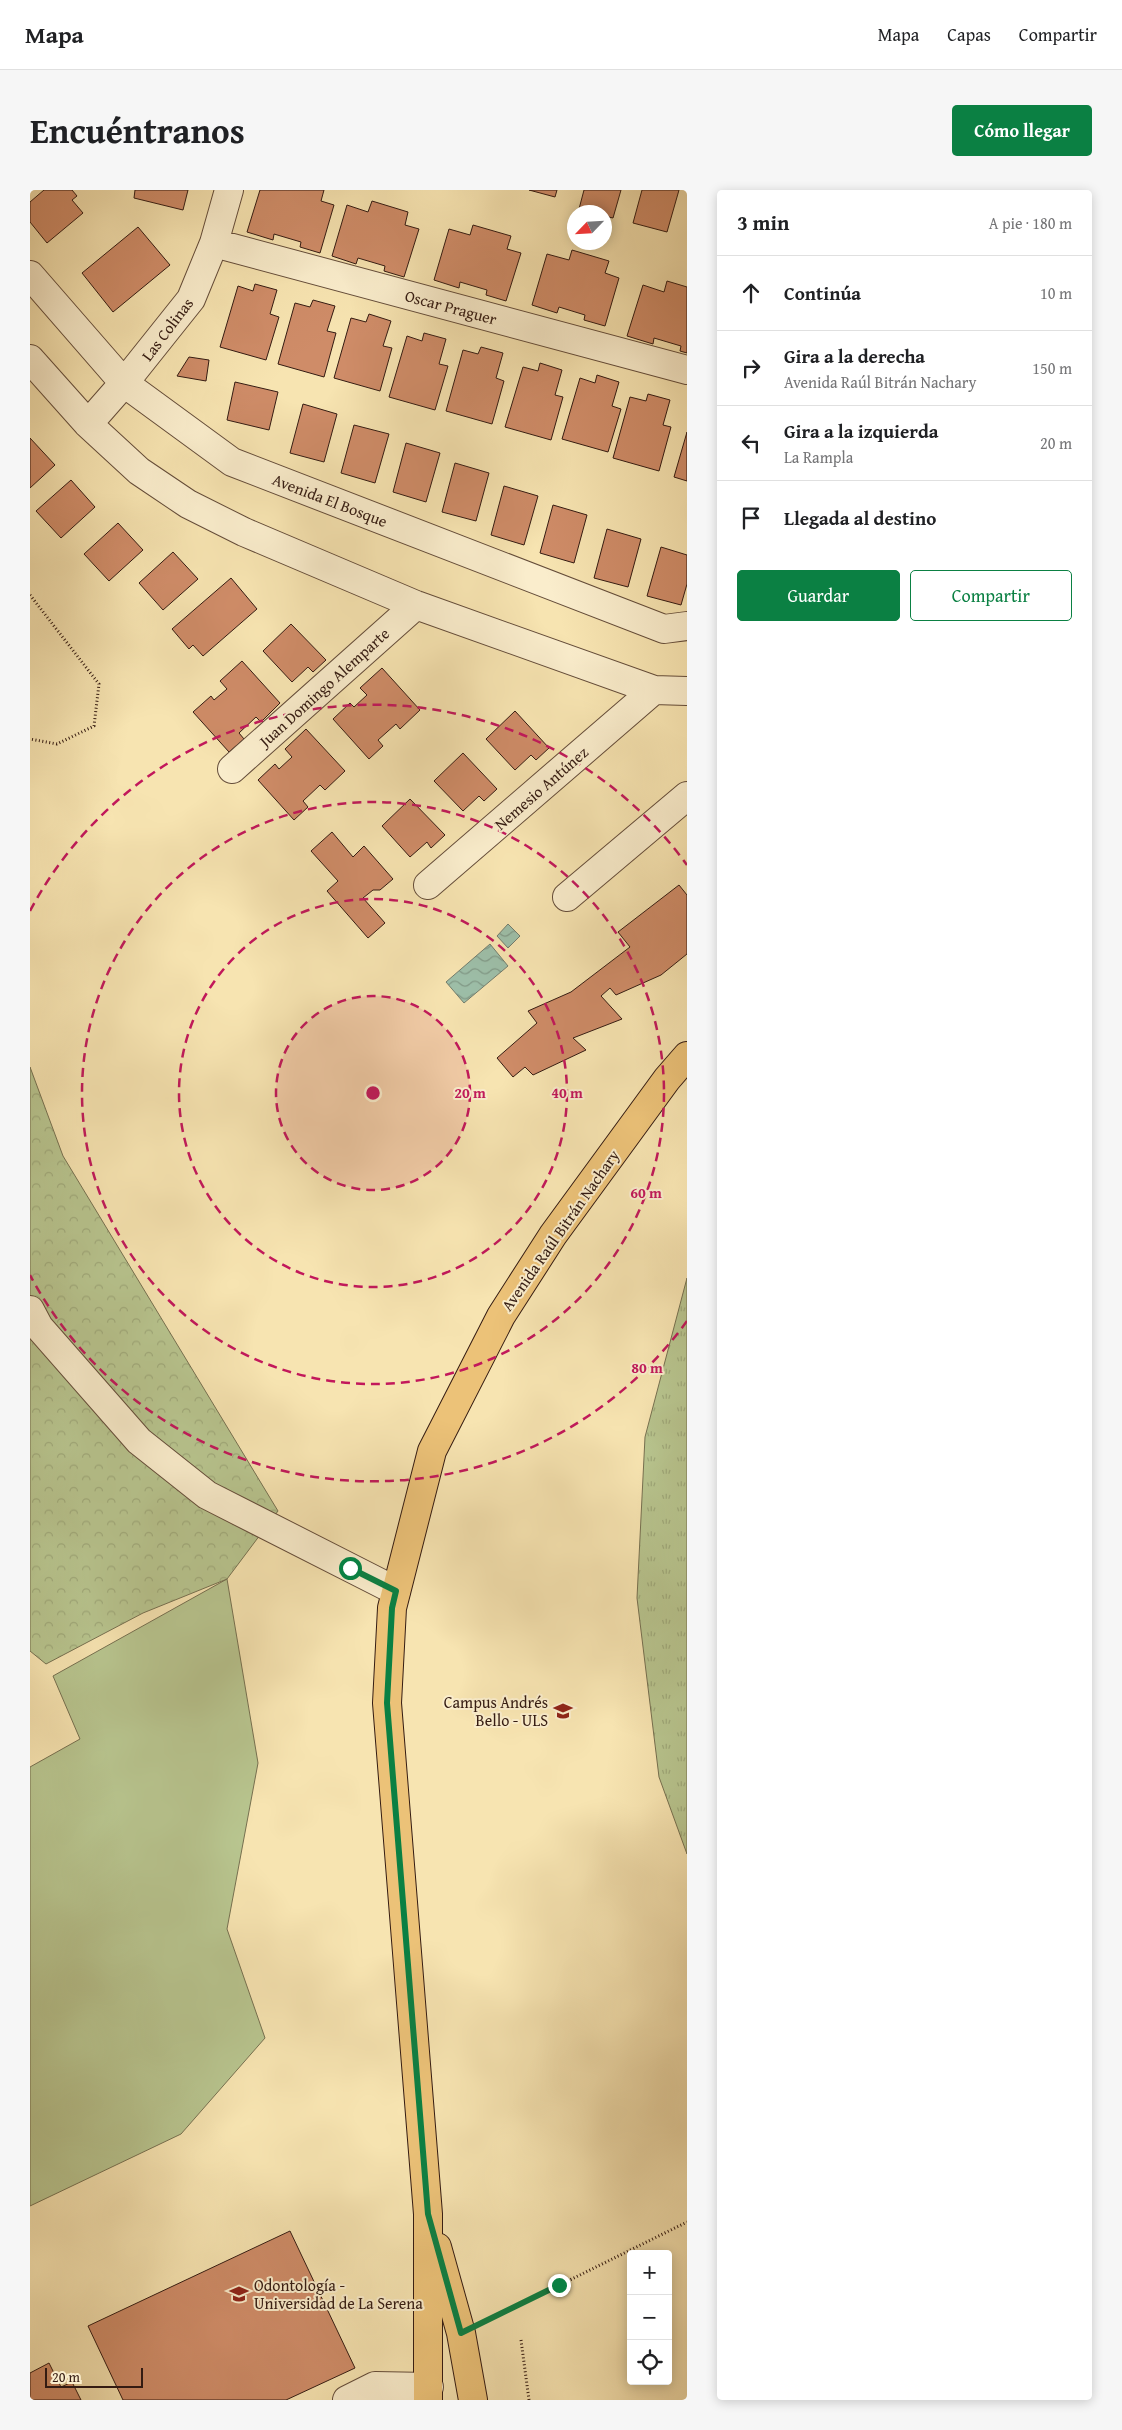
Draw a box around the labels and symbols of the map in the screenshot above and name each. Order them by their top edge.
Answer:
north arrow [567,205,612,250]
street label: Oscar Praguer [402,283,500,331]
street label: Las Colinas [135,292,199,366]
street label: Avenida El Bosque [269,467,391,533]
street label: Juan Domingo Alemparte [252,622,395,754]
street label: Nemesio Antúnez [489,740,593,836]
text: 20 m [454,1082,486,1103]
text: 40 m [551,1082,583,1103]
centre of rings [364,1084,382,1102]
street label: Avenida Raúl Bitrán Nachary [495,1144,625,1316]
text: 60 m [630,1182,662,1203]
text: 80 m [631,1357,663,1378]
route start [339,1557,362,1580]
place label: Campus Andrés Bello - ULS [444,1690,548,1732]
school or university icon: Campus Andrés Bello - ULS [552,1700,574,1722]
place label: Odontología - Universidad de La Serena [254,2273,423,2315]
route end [548,2274,571,2297]
school or university icon: Odontología - Universidad de La Serena [228,2283,250,2305]
scale bar [45,2365,142,2388]

